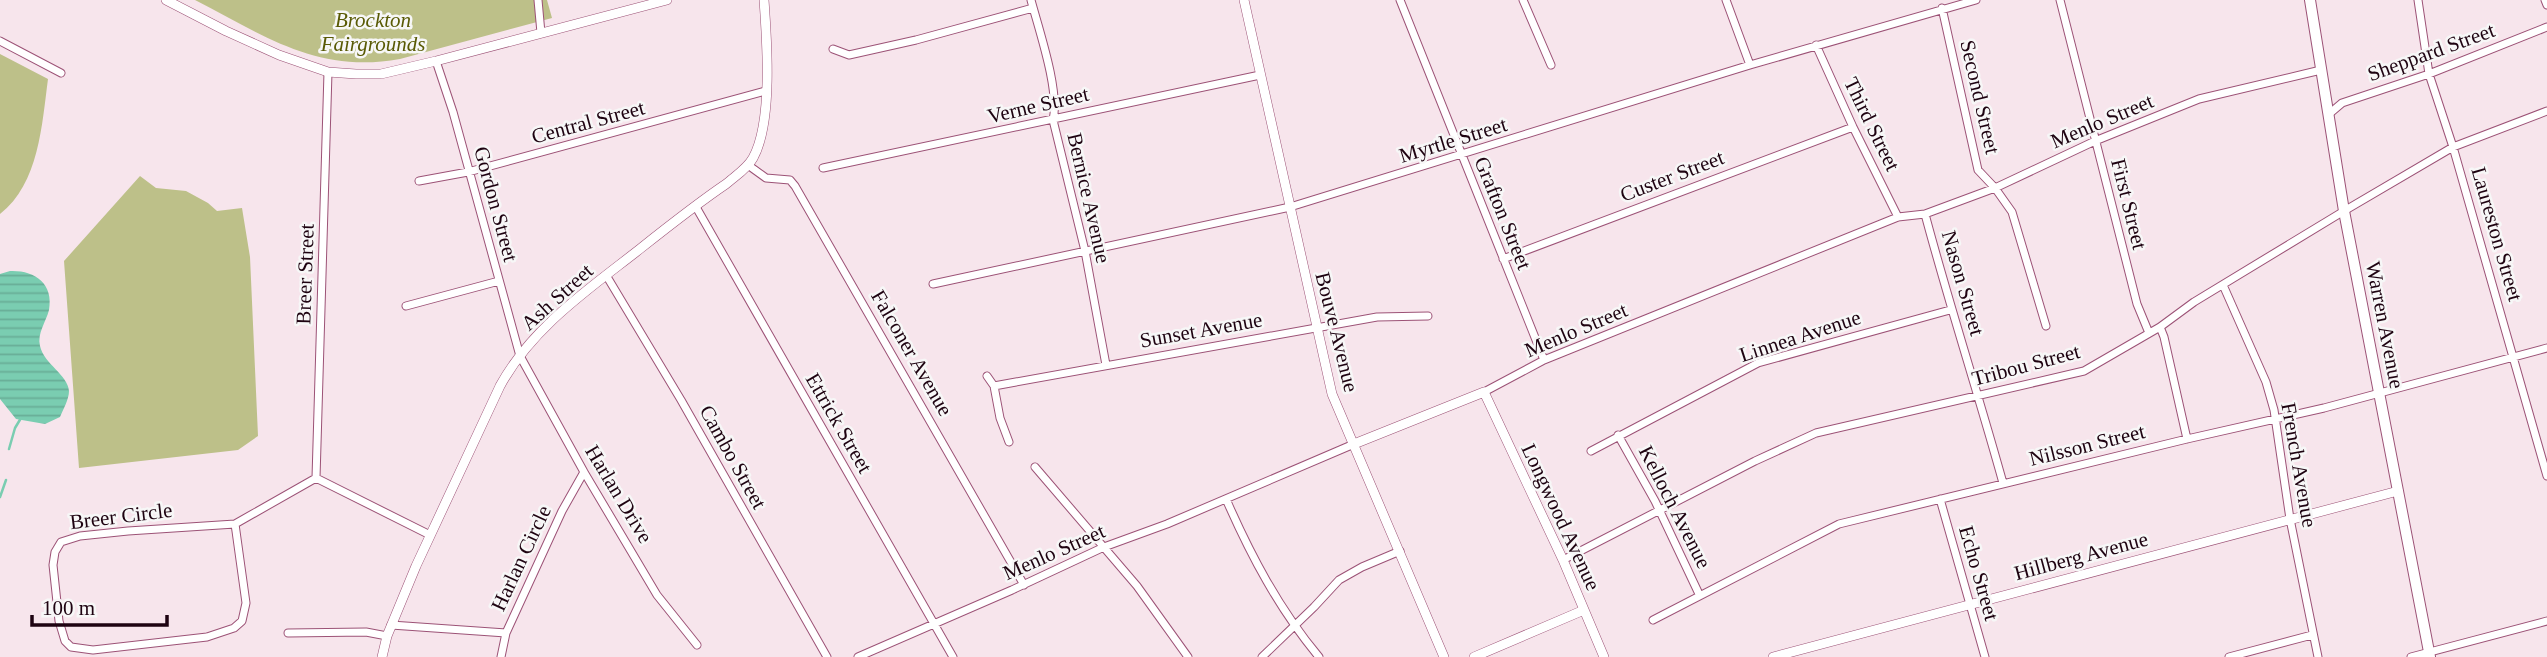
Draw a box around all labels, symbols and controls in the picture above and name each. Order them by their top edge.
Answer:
park label: Brockton Fairgrounds [320,8,425,56]
street label: Sheppard Street [2364,18,2498,86]
street label: Second Street [1955,38,2005,156]
street label: Third Street [1839,73,1905,175]
street label: Verne Street [985,82,1091,128]
street label: Menlo Street [2047,89,2157,153]
street label: Central Street [529,95,647,149]
street label: Myrtle Street [1396,112,1510,168]
street label: Bernice Avenue [1062,130,1116,266]
street label: Gordon Street [469,144,523,264]
street label: Custer Street [1617,145,1727,207]
street label: Grafton Street [1469,153,1537,273]
street label: First Street [2106,156,2152,252]
street label: Laureston Street [2466,164,2528,304]
street label: Breer Street [291,223,319,325]
street label: Nason Street [1937,228,1989,338]
street label: Ash Street [516,259,598,335]
street label: Warren Avenue [2361,259,2409,391]
street label: Bouve Avenue [1311,270,1363,394]
street label: Falconer Avenue [866,286,958,420]
street label: Menlo Street [1521,298,1631,362]
street label: Linnea Avenue [1736,305,1864,367]
street label: Sunset Avenue [1138,307,1264,353]
street label: Tribou Street [1969,339,2083,391]
street label: Ettrick Street [801,369,877,477]
street label: Cambo Street [695,401,771,513]
street label: French Avenue [2276,401,2322,529]
street label: Nilsson Street [2027,419,2148,471]
street label: Longwood Avenue [1517,440,1605,594]
street label: Harlan Drive [580,441,658,547]
street label: Kelloch Avenue [1634,442,1716,572]
street label: Breer Circle [68,498,174,534]
street label: Harlan Circle [486,501,556,615]
street label: Menlo Street [999,519,1109,585]
street label: Echo Street [1954,523,2004,623]
street label: Hillberg Avenue [2012,527,2150,585]
scale bar [32,584,166,628]
text: 100 m [42,596,95,620]

